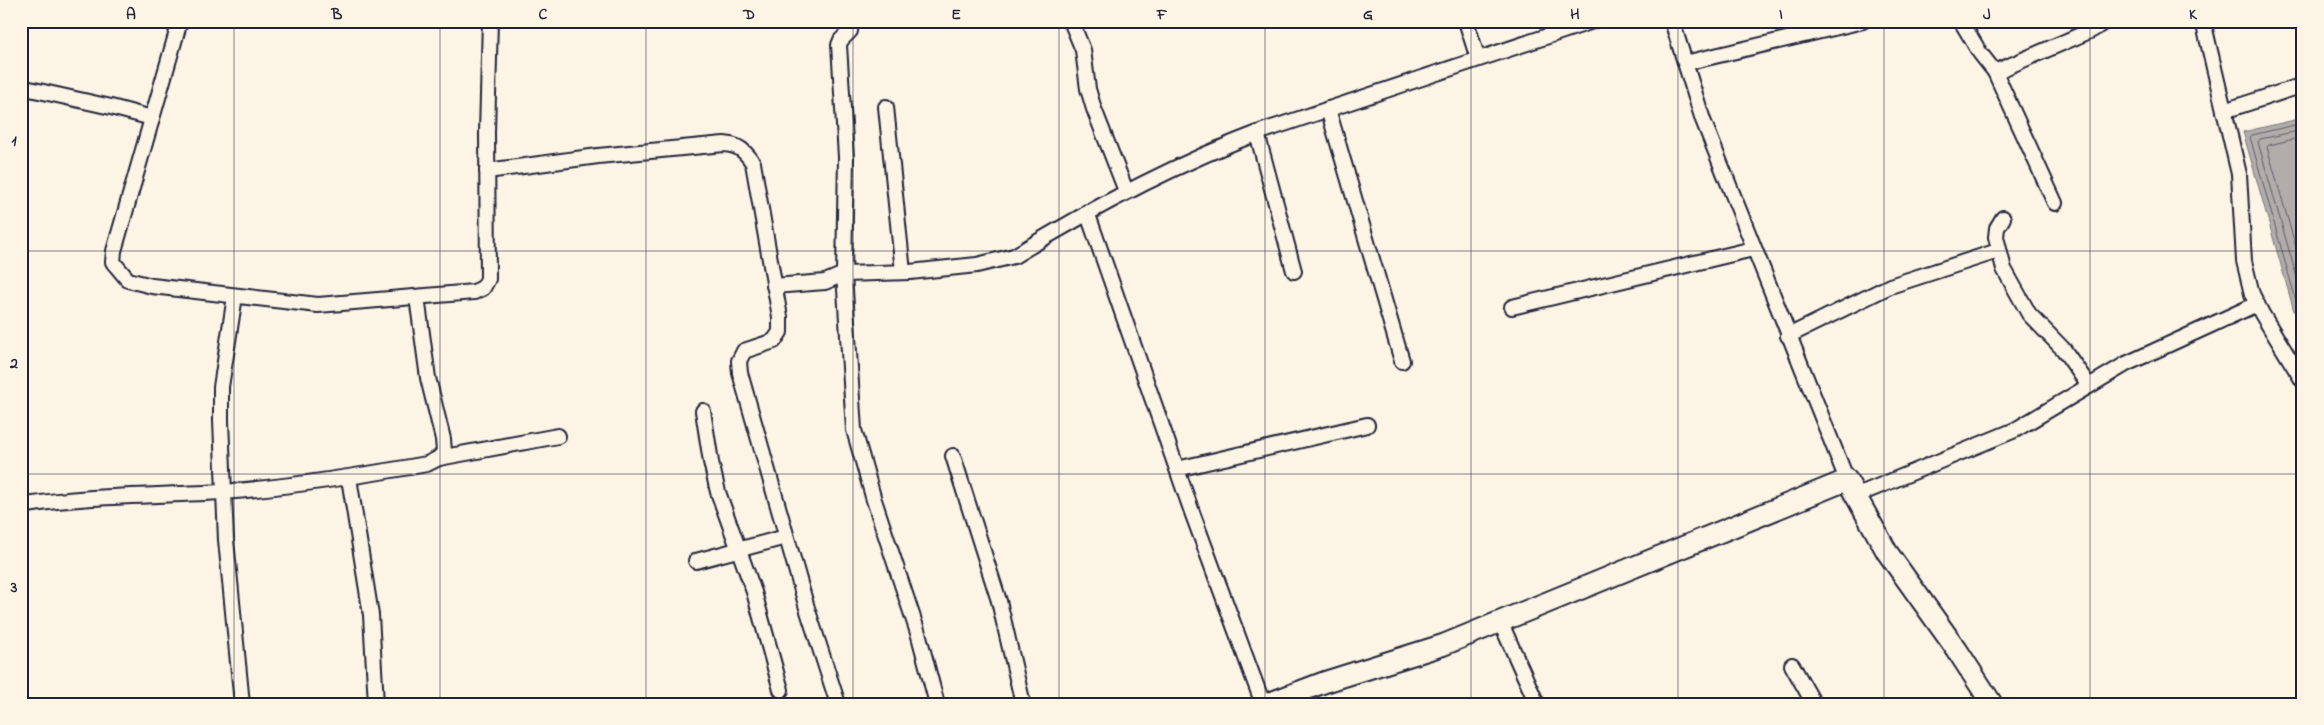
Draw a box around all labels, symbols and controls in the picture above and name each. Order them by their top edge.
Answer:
text: A [126,3,136,27]
text: B [331,3,343,27]
text: C [539,3,548,27]
text: D [742,3,755,27]
text: E [951,3,961,27]
text: F [1156,3,1168,27]
text: G [1363,3,1373,27]
text: H [1570,3,1580,27]
text: I [1779,3,1783,27]
text: J [1983,3,1991,27]
text: K [2189,3,2198,27]
text: 1 [11,129,17,153]
text: 2 [9,352,18,376]
text: 3 [10,576,18,600]

